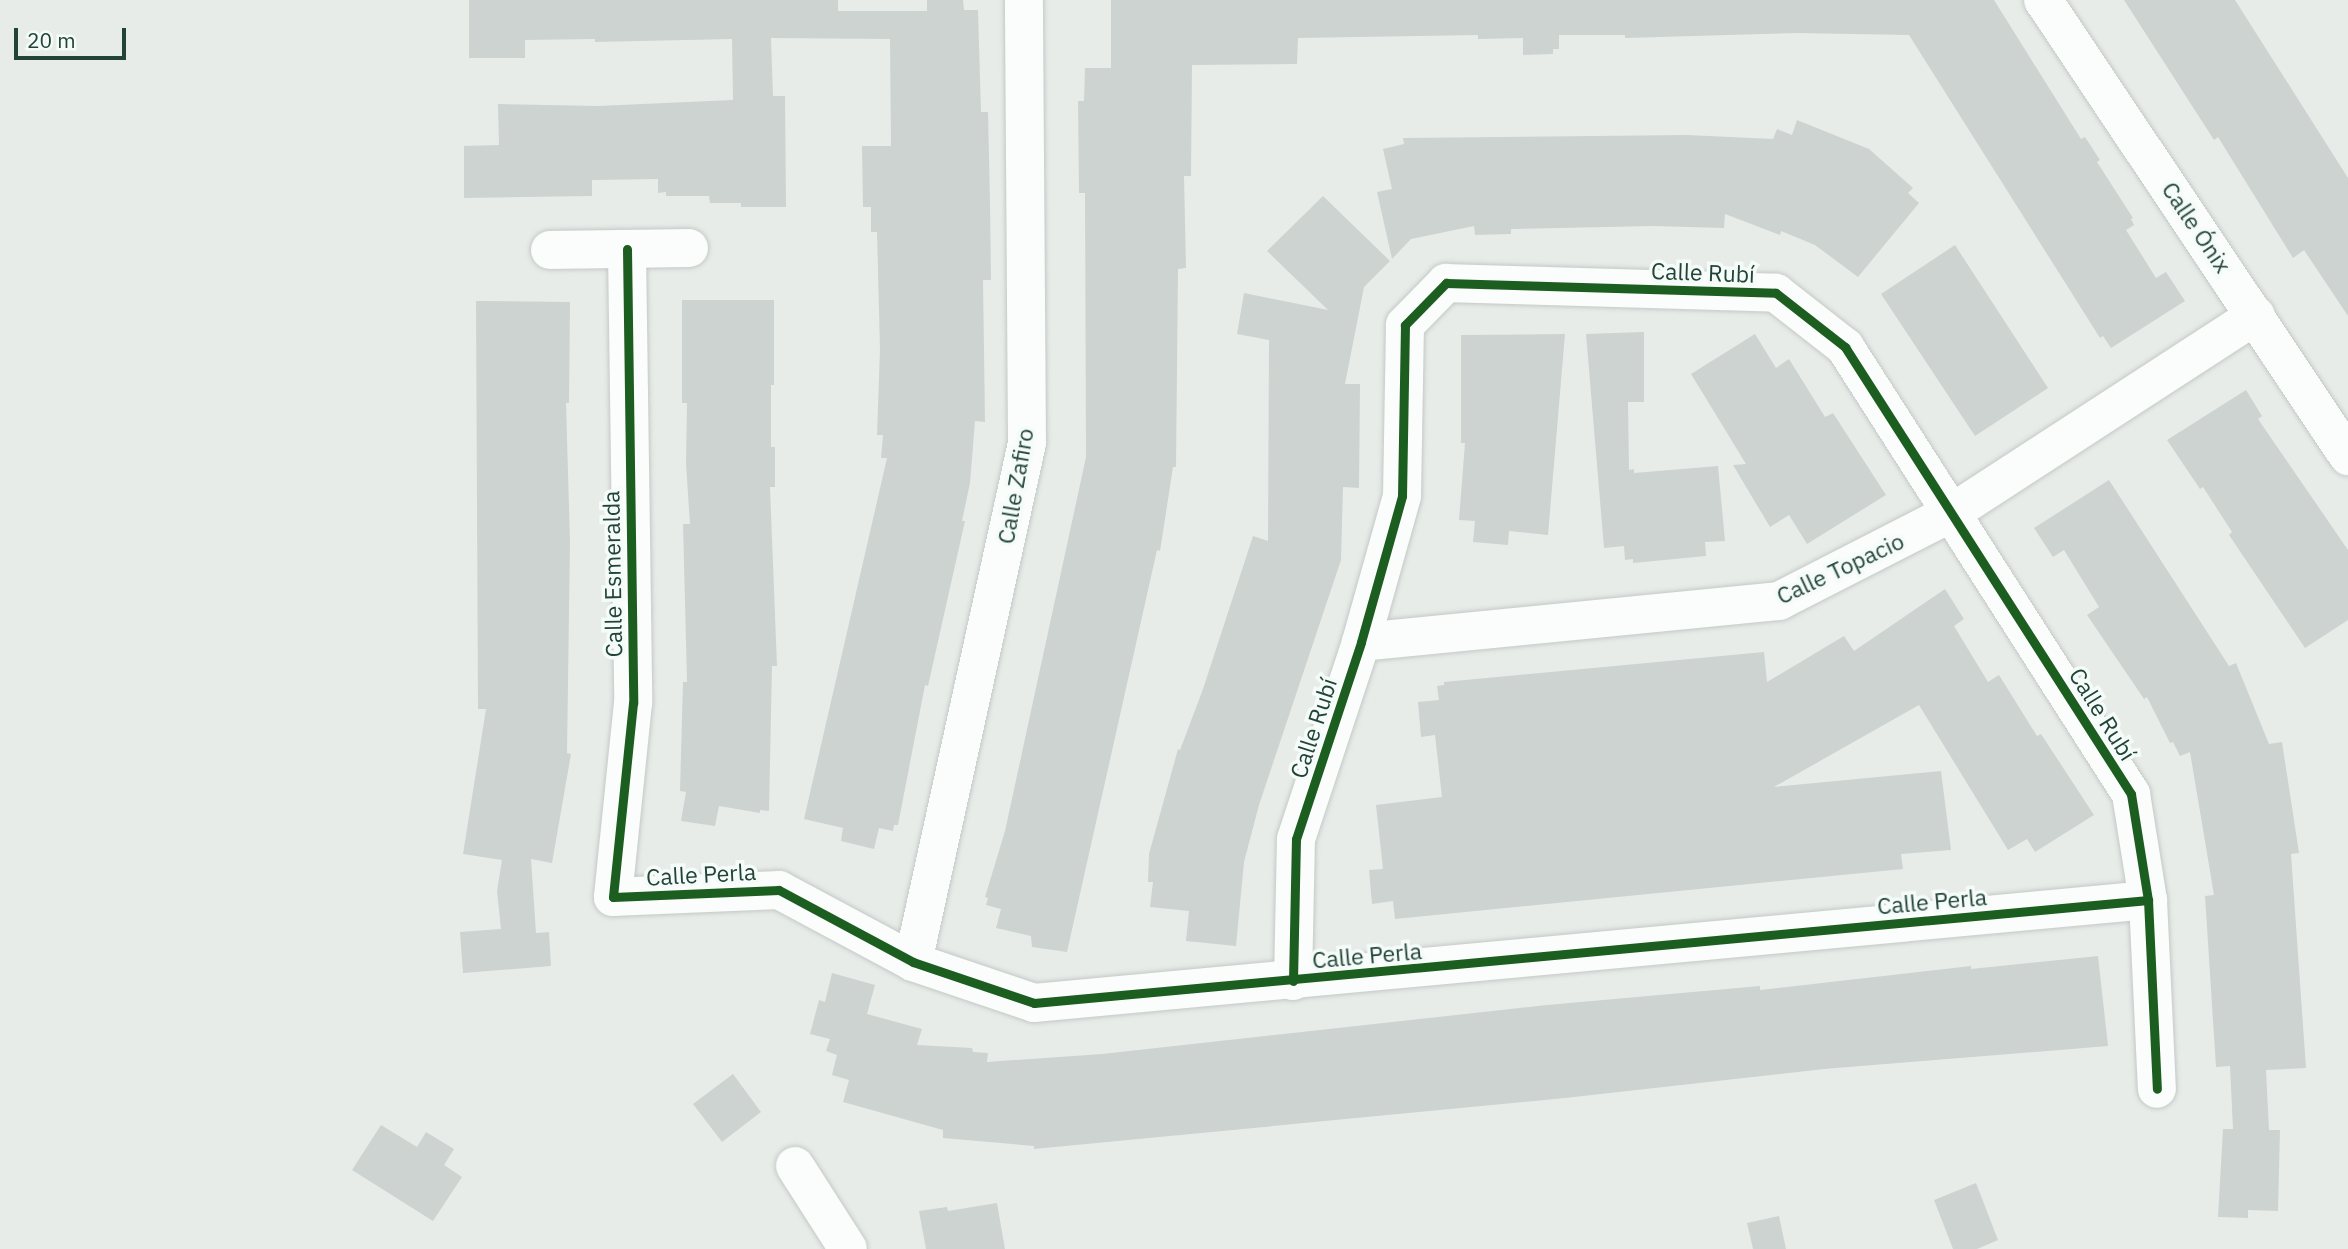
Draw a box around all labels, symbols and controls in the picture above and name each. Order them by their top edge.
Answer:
scale bar [18,14,130,58]
text: 20 m [27,26,76,54]
street label: Calle Ónix [2157,176,2237,278]
street label: Calle Rubí [1651,256,1755,288]
street label: Calle Zafiro [991,426,1039,546]
street label: Calle Esmeralda [597,490,627,658]
street label: Calle Topacio [1772,526,1908,610]
street label: Calle Rubí [2064,663,2142,765]
street label: Calle Rubí [1284,674,1342,782]
street label: Calle Perla [645,857,757,891]
street label: Calle Perla [1876,882,1988,920]
street label: Calle Perla [1311,936,1423,974]

